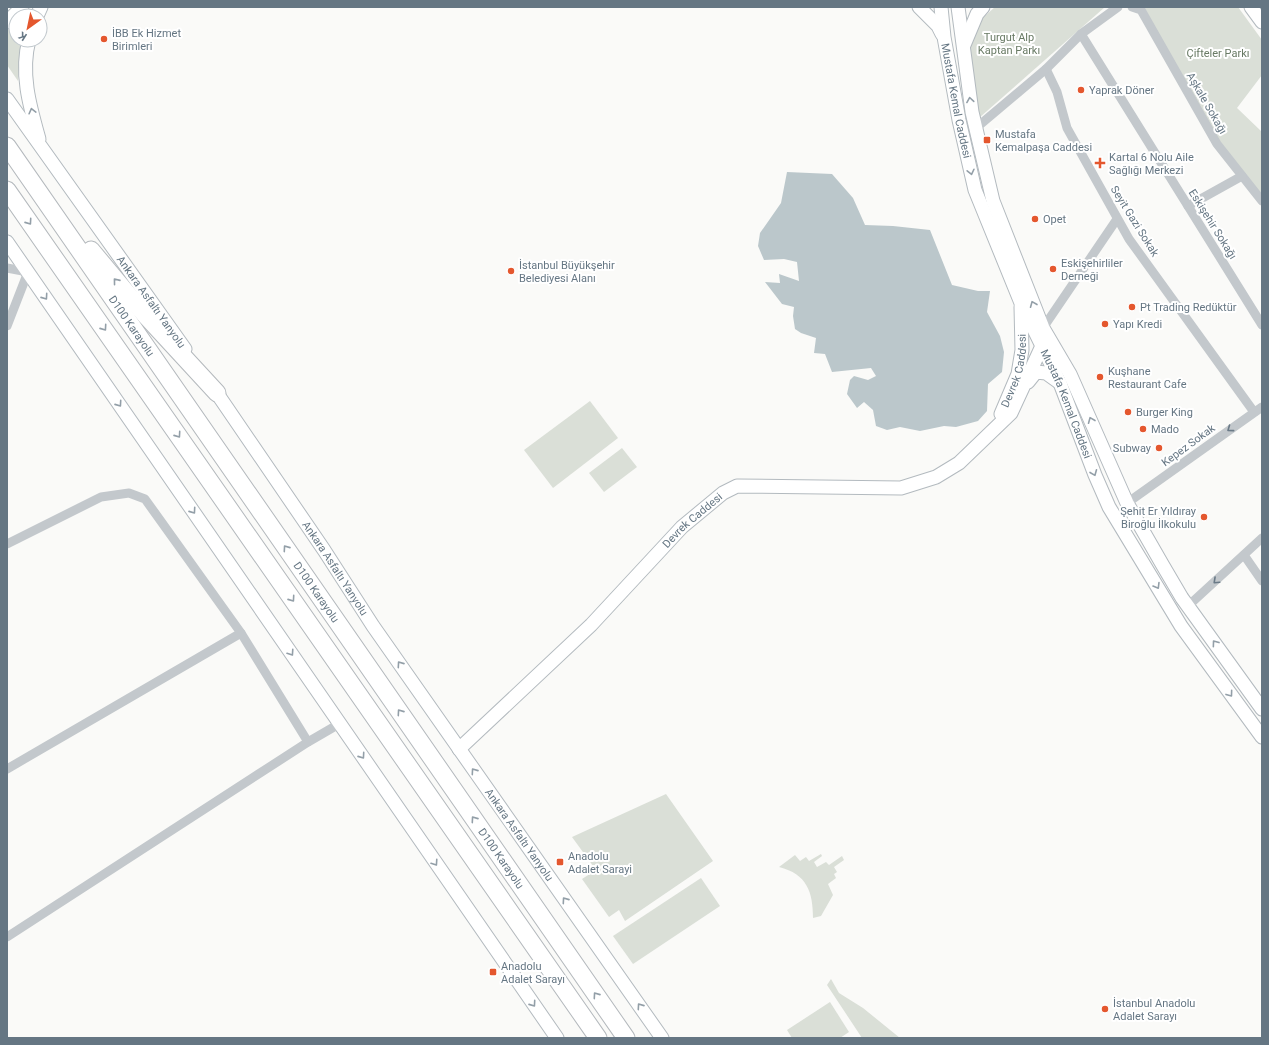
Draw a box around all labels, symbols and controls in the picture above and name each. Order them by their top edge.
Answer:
north arrow [8,8,48,48]
place label: İBB Ek Hizmet Birimleri [112,27,181,53]
text: K [16,28,29,43]
park label: Turgut Alp Kaptan Parkı [978,31,1040,57]
marker: İBB Ek Hizmet Birimleri [99,34,109,44]
street label: Mustafa Kemal Caddesi [938,42,974,160]
park label: Çifteler Parkı [1187,47,1249,60]
street label: Aşkale Sokağı [1184,70,1229,136]
place label: Yaprak Döner [1089,84,1155,97]
marker: Yaprak Döner [1076,85,1086,95]
one-way arrow [966,97,975,103]
one-way arrow [28,108,36,114]
place label: Mustafa Kemalpaşa Caddesi [995,128,1092,154]
marker: Mustafa Kemalpaşa Caddesi [982,135,992,145]
place label: Kartal 6 Nolu Aile Sağlığı Merkezi [1109,151,1194,177]
marker: Kartal 6 Nolu Aile Sağlığı Merkezi [1094,157,1106,169]
one-way arrow [966,168,974,175]
street label: Seyit Gazi Sokak [1108,184,1162,259]
street label: Eskişehir Sokağı [1186,187,1239,262]
place label: Opet [1043,213,1067,226]
marker: Opet [1030,214,1040,224]
one-way arrow [24,217,31,224]
street label: Ankara Asfaltı Yanyolu [114,254,188,351]
place label: Eskişehirliler Derneği [1061,257,1123,283]
place label: İstanbul Büyükşehir Belediyesi Alanı [519,259,615,285]
marker: Eskişehirliler Derneği [1048,264,1058,274]
marker: İstanbul Büyükşehir Belediyesi Alanı [506,266,516,276]
one-way arrow [114,278,121,285]
one-way arrow [40,293,47,300]
street label: D100 Karayolu [106,293,157,359]
one-way arrow [1030,300,1038,307]
place label: Pt Trading Redüktür [1140,301,1237,314]
marker: Pt Trading Redüktür [1127,302,1137,312]
place label: Yapı Kredi [1113,318,1162,331]
marker: Yapı Kredi [1100,319,1110,329]
one-way arrow [99,324,107,331]
street label: Devrek Caddesi [999,334,1029,409]
street label: Mustafa Kemal Caddesi [1038,347,1094,460]
place label: Kuşhane Restaurant Cafe [1108,365,1187,391]
marker: Kuşhane Restaurant Cafe [1095,372,1105,382]
one-way arrow [114,400,121,407]
place label: Burger King [1136,406,1193,419]
marker: Burger King [1123,407,1133,417]
one-way arrow [1087,417,1095,424]
street label: Kepez Sokak [1159,421,1218,469]
place label: Mado [1151,423,1179,436]
marker: Mado [1138,424,1148,434]
one-way arrow [1227,424,1234,432]
one-way arrow [173,431,181,438]
place label: Subway [1113,442,1152,455]
marker: Subway [1154,443,1164,453]
one-way arrow [1090,469,1098,476]
street label: Devrek Caddesi [660,490,725,551]
place label: Şehit Er Yıldıray Biroğlu İlkokulu [1120,505,1197,531]
one-way arrow [188,507,196,514]
marker: Şehit Er Yıldıray Biroğlu İlkokulu [1199,512,1209,522]
street label: Ankara Asfaltı Yanyolu [299,519,370,618]
one-way arrow [283,545,291,552]
street label: D100 Karayolu [291,560,342,625]
one-way arrow [1213,576,1221,583]
one-way arrow [1153,582,1160,589]
one-way arrow [287,595,295,602]
one-way arrow [1212,640,1220,647]
one-way arrow [286,649,294,656]
one-way arrow [397,661,405,668]
one-way arrow [1225,689,1232,696]
one-way arrow [397,709,405,716]
one-way arrow [357,752,365,759]
one-way arrow [472,768,479,775]
street label: Ankara Asfaltı Yanyolu [482,786,556,884]
one-way arrow [471,816,479,823]
street label: D100 Karayolu [475,826,526,891]
place label: Anadolu Adalet Sarayi [568,850,632,876]
marker: Anadolu Adalet Sarayi [555,857,565,867]
one-way arrow [431,859,438,866]
one-way arrow [563,897,570,904]
place label: Anadolu Adalet Sarayı [501,960,565,986]
marker: Anadolu Adalet Sarayı [488,967,498,977]
one-way arrow [594,992,601,999]
place label: İstanbul Anadolu Adalet Sarayı [1113,997,1195,1023]
one-way arrow [528,1000,535,1007]
one-way arrow [637,1003,645,1010]
marker: İstanbul Anadolu Adalet Sarayı [1100,1004,1110,1014]

